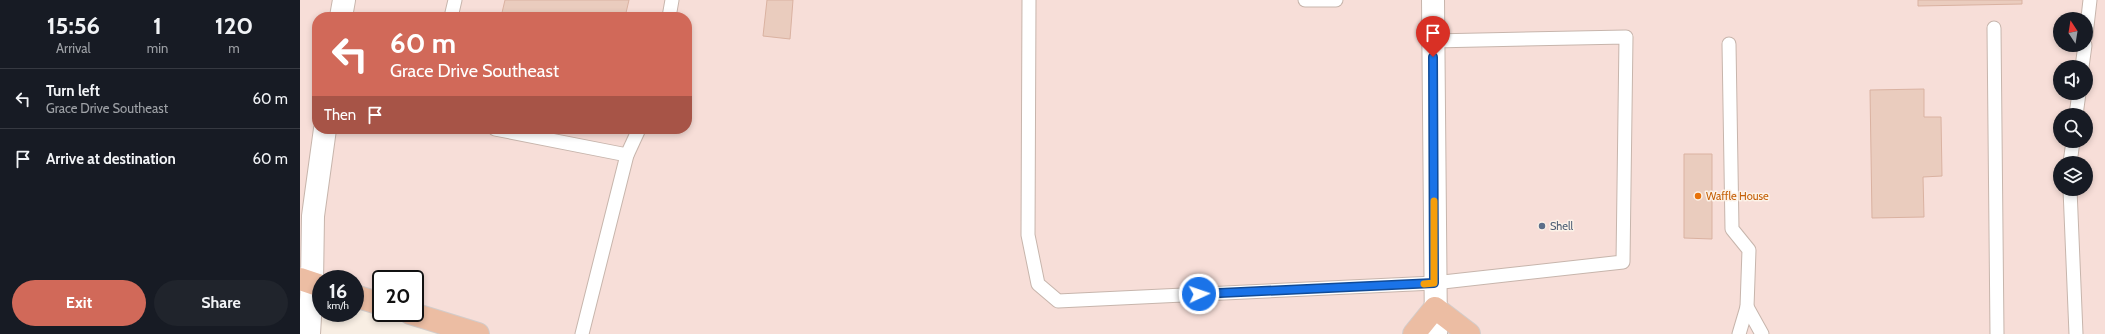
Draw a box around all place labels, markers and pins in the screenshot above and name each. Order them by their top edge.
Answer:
pin [1416,16,1450,57]
place label: Waffle House [1706,189,1769,203]
marker: Waffle House [1693,191,1703,201]
place label: Shell [1550,219,1574,233]
marker: Shell [1537,221,1547,231]

